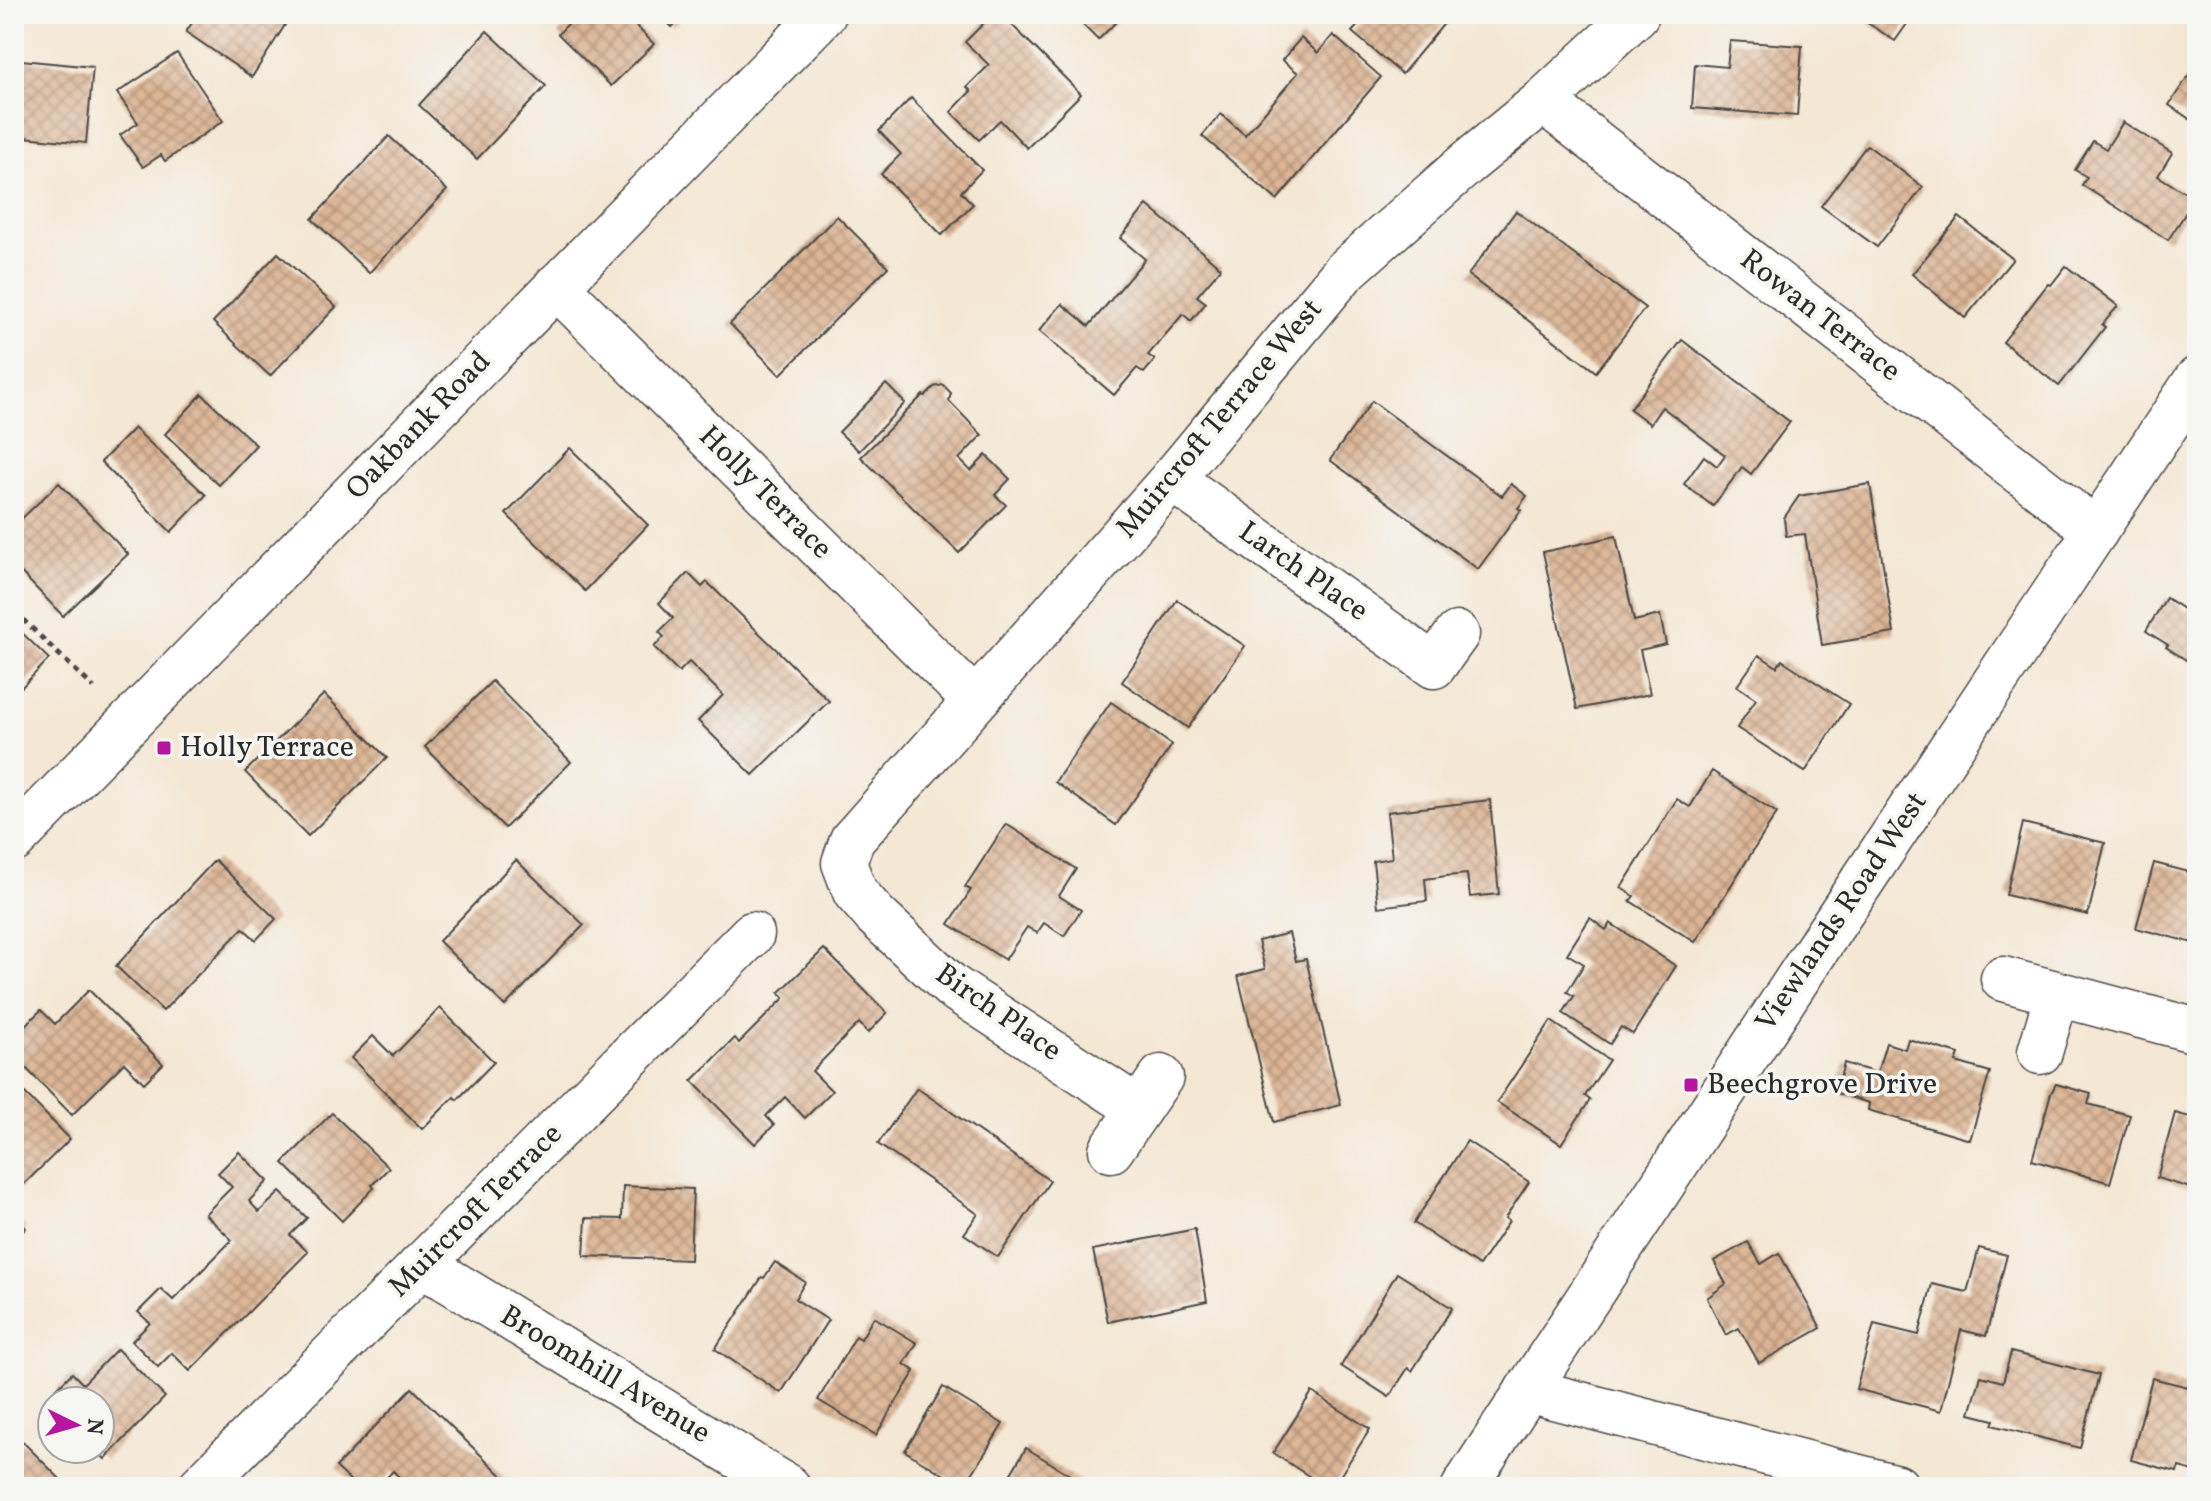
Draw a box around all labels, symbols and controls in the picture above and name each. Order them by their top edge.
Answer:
street label: Rowan Terrace [1731,240,1909,392]
street label: Muircroft Terrace West [1107,290,1333,548]
street label: Oakbank Road [337,342,501,510]
street label: Holly Terrace [689,417,841,569]
street label: Larch Place [1230,512,1376,632]
place label: Holly Terrace [180,727,354,769]
marker: Holly Terrace [155,739,173,757]
street label: Viewlands Road West [1746,784,1938,1040]
street label: Birch Place [926,954,1070,1072]
place label: Beechgrove Drive [1707,1064,1937,1106]
marker: Beechgrove Drive [1682,1076,1700,1094]
street label: Muircroft Terrace [379,1114,573,1308]
street label: Broomhill Avenue [492,1296,718,1454]
north arrow [36,1385,116,1465]
text: N [77,1417,110,1436]

